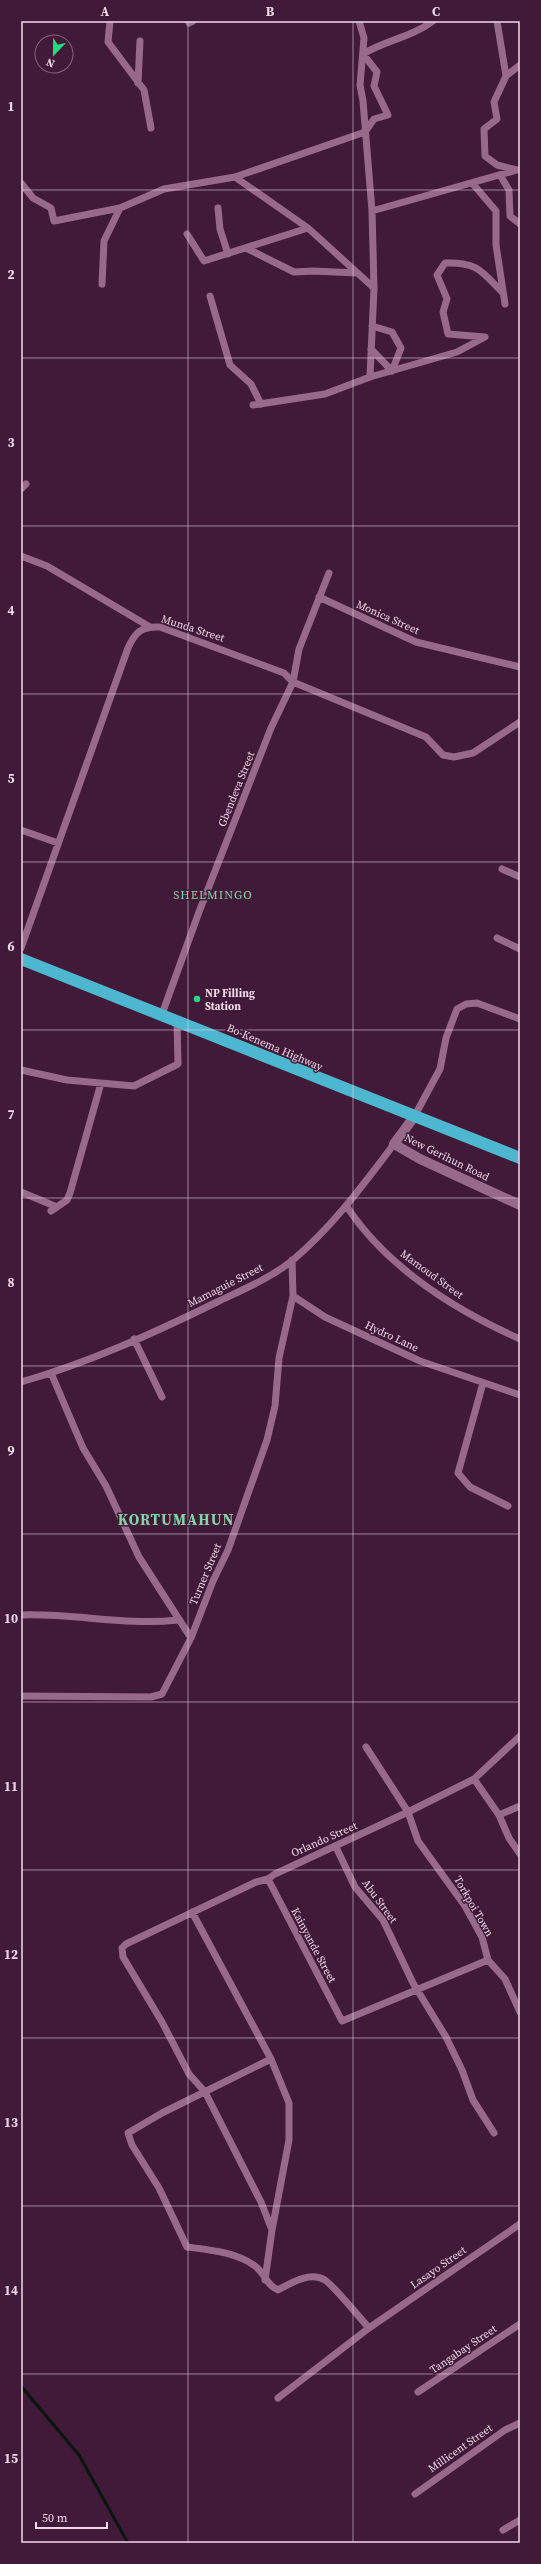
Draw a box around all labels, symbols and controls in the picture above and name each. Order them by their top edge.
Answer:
text: A [101,3,110,20]
text: B [266,3,275,20]
text: C [432,3,440,20]
north arrow [34,34,74,74]
text: N [44,54,57,71]
text: 1 [7,98,15,115]
text: 2 [7,266,15,283]
text: 3 [7,434,15,451]
street label: Monica Street [354,597,422,638]
text: 4 [7,602,15,619]
street label: Munda Street [159,611,227,646]
street label: Gbendeva Street [215,749,259,829]
text: 5 [7,770,15,787]
district label: SHELMINGO [173,887,253,903]
text: 6 [7,938,15,955]
place label: NP Filling Station [205,986,255,1014]
marker: NP Filling Station [192,994,202,1004]
street label: Bo-Kenema Highway [225,1020,325,1075]
text: 7 [7,1106,15,1123]
street label: New Gerihun Road [402,1130,492,1185]
street label: Mamoud Street [397,1246,467,1303]
street label: Mamaguie Street [185,1260,266,1311]
text: 8 [7,1274,15,1291]
street label: Hydro Lane [363,1318,421,1356]
text: 9 [7,1442,15,1459]
district label: KORTUMAHUN [118,1509,234,1530]
street label: Turner Street [186,1541,225,1607]
text: 10 [4,1610,18,1627]
text: 11 [4,1778,18,1795]
street label: Orlando Street [289,1818,360,1861]
street label: Torkpoi Town [450,1873,497,1939]
street label: Abu Street [359,1876,401,1927]
street label: Kainyande Street [287,1905,340,1986]
text: 12 [4,1946,18,1963]
text: 13 [4,2114,18,2131]
street label: Lasayo Street [407,2242,470,2292]
text: 14 [4,2282,18,2299]
street label: Tangabay Street [427,2321,500,2377]
street label: Millicent Street [425,2420,496,2476]
text: 15 [4,2450,18,2467]
scale bar [36,2504,107,2530]
text: 50 m [42,2510,68,2526]

